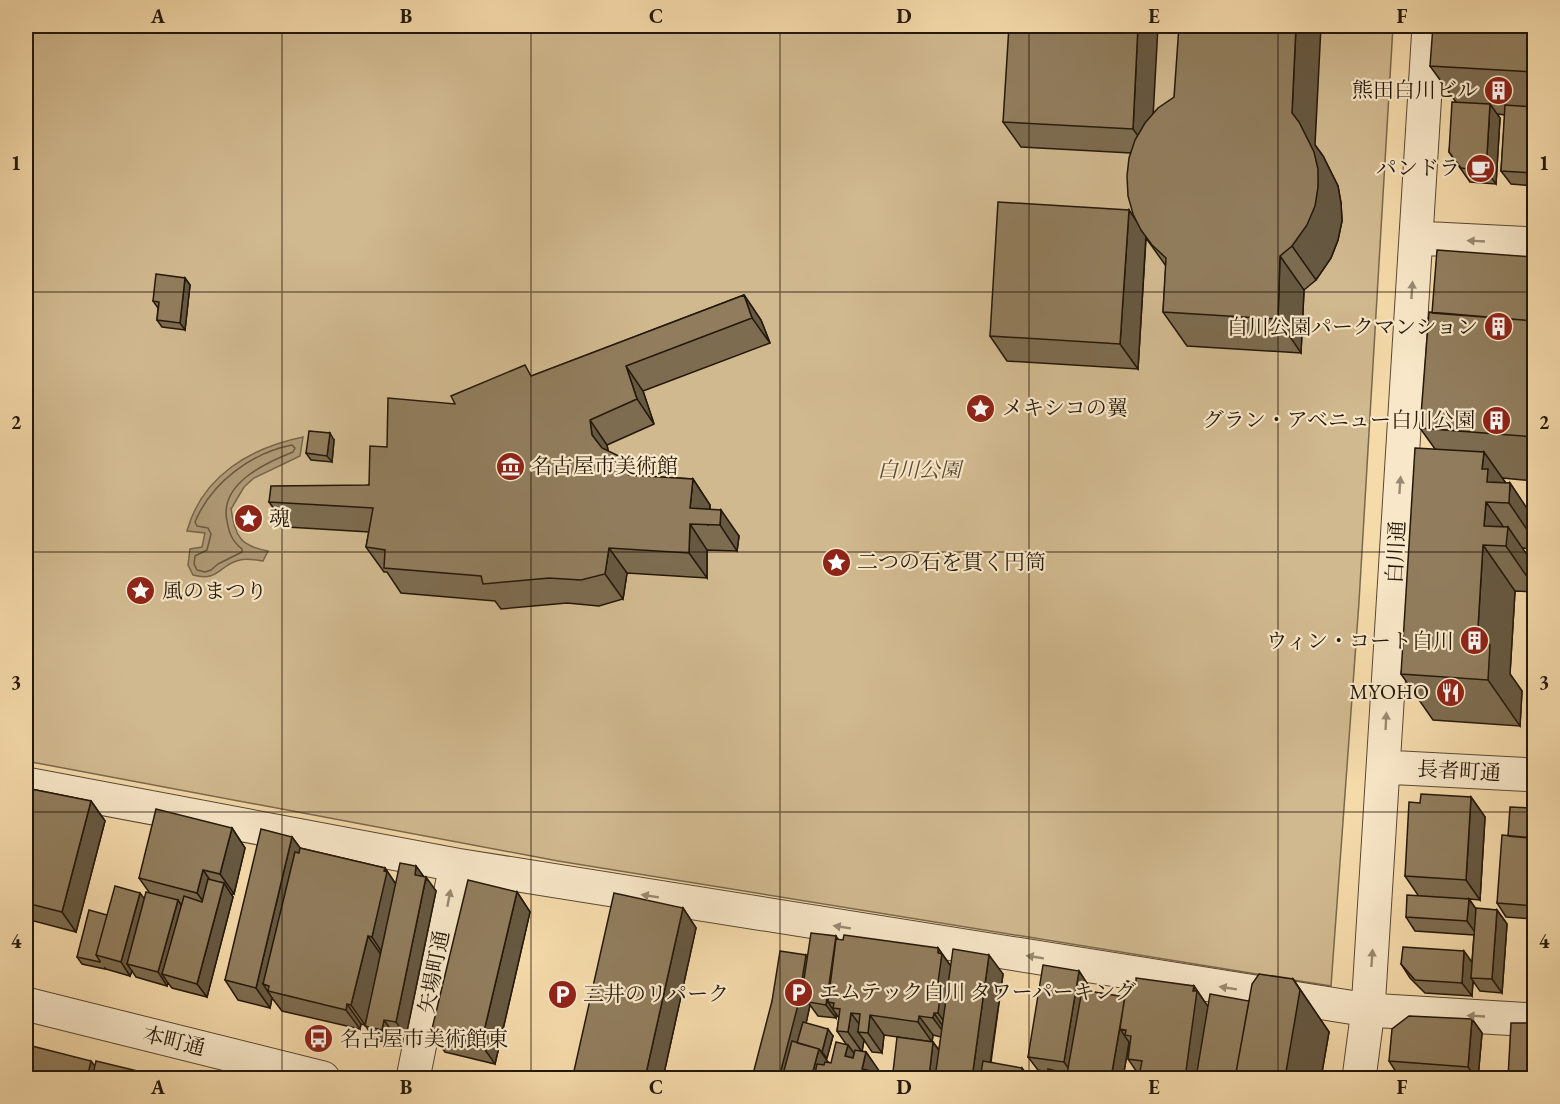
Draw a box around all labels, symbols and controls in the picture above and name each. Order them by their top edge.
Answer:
text: A [150,3,166,29]
text: B [400,3,412,29]
text: C [649,3,663,29]
text: D [896,3,912,29]
text: E [1148,3,1160,29]
text: F [1397,3,1408,29]
building icon: 熊田白川ビル [1483,74,1515,106]
place label: 熊田白川ビル [1352,76,1478,103]
text: 1 [11,150,21,176]
text: 1 [1539,150,1549,176]
cafe icon: パンドラ [1465,152,1497,184]
place label: パンドラ [1376,154,1460,181]
one-way arrow [1467,236,1486,246]
one-way arrow [1407,280,1417,299]
building icon: 白川公園パークマンション [1483,311,1515,343]
place label: 白川公園パークマンション [1227,313,1478,340]
place icon: メキシコの翼 [965,392,997,424]
place label: メキシコの翼 [1002,394,1128,421]
building icon: グラン・アベニュー白川公園 [1480,404,1512,436]
place label: グラン・アベニュー白川公園 [1203,406,1475,433]
text: 2 [11,409,22,435]
text: 2 [1539,409,1550,435]
museum icon: 名古屋市美術館 [494,450,526,482]
place label: 名古屋市美術館 [531,452,678,479]
park label: 白川公園 [877,456,964,483]
one-way arrow [1395,475,1404,494]
place icon: 魂 [232,502,264,534]
place label: 魂 [269,504,290,531]
street label: 白川通 [1380,520,1411,584]
place icon: 二つの石を貫く円筒 [820,546,852,578]
place label: 二つの石を貫く円筒 [857,548,1046,575]
place icon: 風のまつり [125,575,157,607]
place label: 風のまつり [162,577,267,604]
building icon: ウィン・コート白川 [1459,625,1491,657]
place label: ウィン・コート白川 [1266,627,1454,654]
text: 3 [11,669,21,695]
text: 3 [1539,669,1549,695]
restaurant icon: MYOHO [1434,676,1466,708]
place label: MYOHO [1349,678,1429,705]
one-way arrow [1381,712,1391,731]
street label: 長者町通 [1416,755,1502,786]
one-way arrow [445,888,454,907]
one-way arrow [640,891,659,900]
one-way arrow [833,922,852,931]
text: 4 [11,928,22,954]
street label: 矢場町通 [412,928,455,1016]
text: 4 [1539,928,1550,954]
one-way arrow [1367,948,1376,967]
one-way arrow [1025,952,1044,961]
parking icon: エムテック白川 タワーパーキング [782,976,814,1008]
parking icon: 三井のリパーク [546,978,578,1010]
place label: エムテック白川 タワーパーキング [819,978,1136,1005]
place label: 三井のリパーク [583,980,729,1007]
one-way arrow [1218,983,1237,992]
one-way arrow [1467,1012,1486,1021]
street label: 本町通 [140,1020,208,1061]
bus stop icon: 名古屋市美術館東 [303,1023,335,1055]
place label: 名古屋市美術館東 [340,1025,508,1052]
text: A [150,1074,166,1100]
text: B [400,1074,412,1100]
text: C [649,1074,663,1100]
text: D [896,1074,912,1100]
text: E [1148,1074,1160,1100]
text: F [1397,1074,1408,1100]

